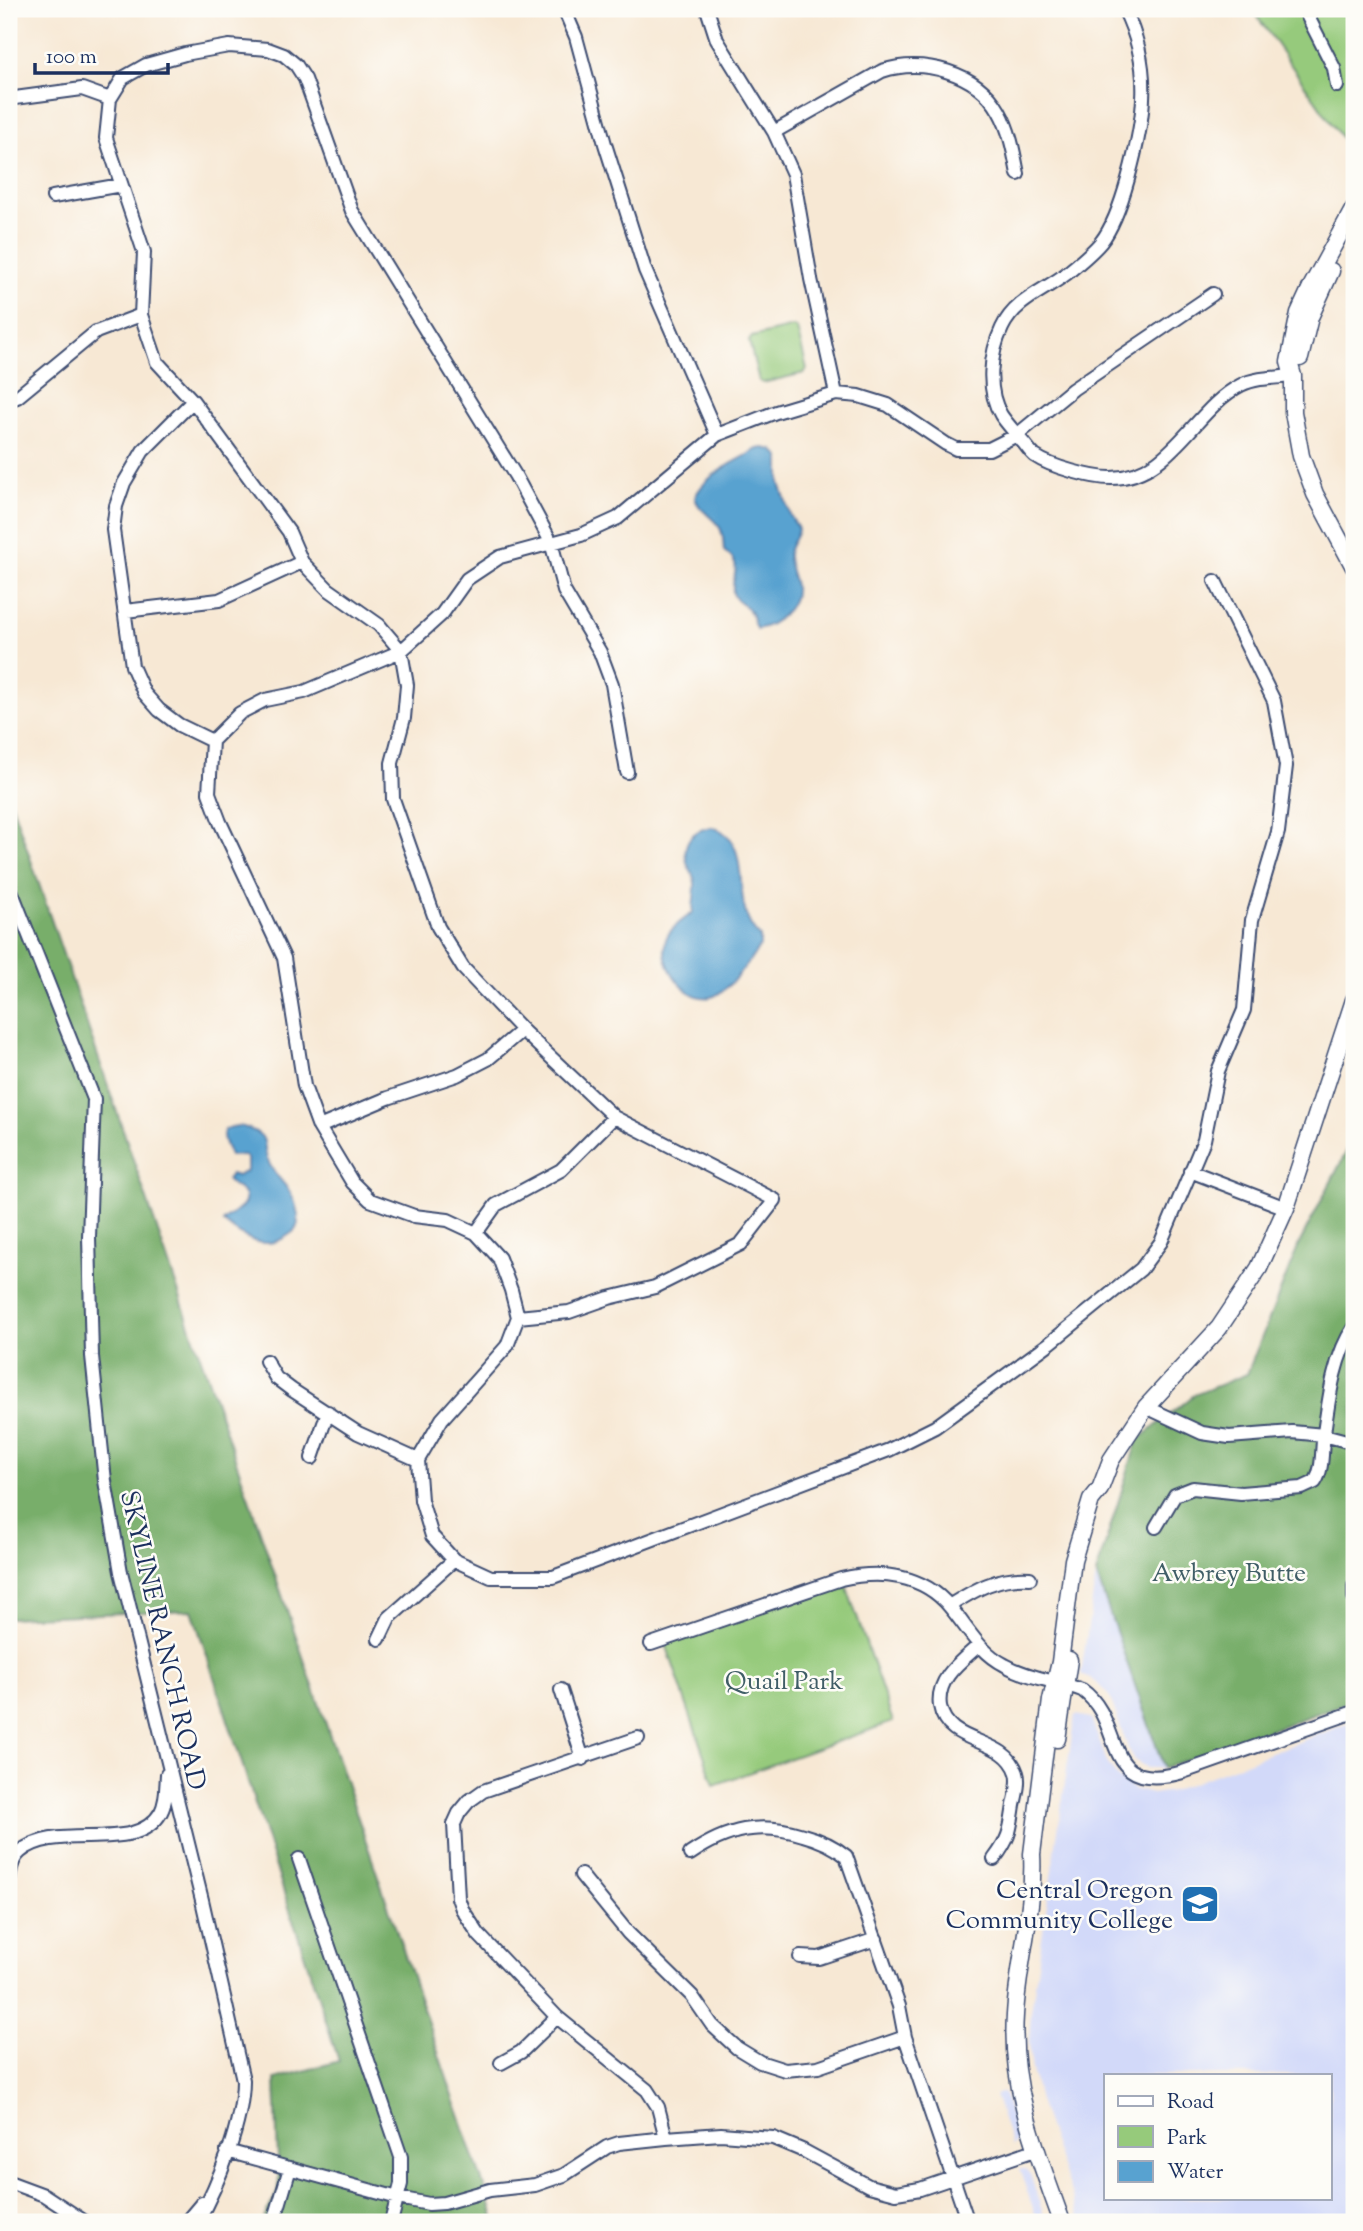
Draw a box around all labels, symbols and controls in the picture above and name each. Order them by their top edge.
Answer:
scale bar [35,32,168,76]
text: 100 m [46,43,97,73]
street label: SKYLINE RANCH ROAD [109,1487,214,1794]
park label: Awbrey Butte [1152,1556,1306,1593]
park label: Quail Park [725,1664,843,1701]
place label: Central Oregon Community College [945,1873,1173,1940]
school or university icon: Central Oregon Community College [1179,1883,1221,1925]
legend [1104,2074,1332,2200]
text: Road [1167,2088,1214,2118]
text: Park [1167,2124,1208,2154]
text: Water [1167,2158,1224,2188]

